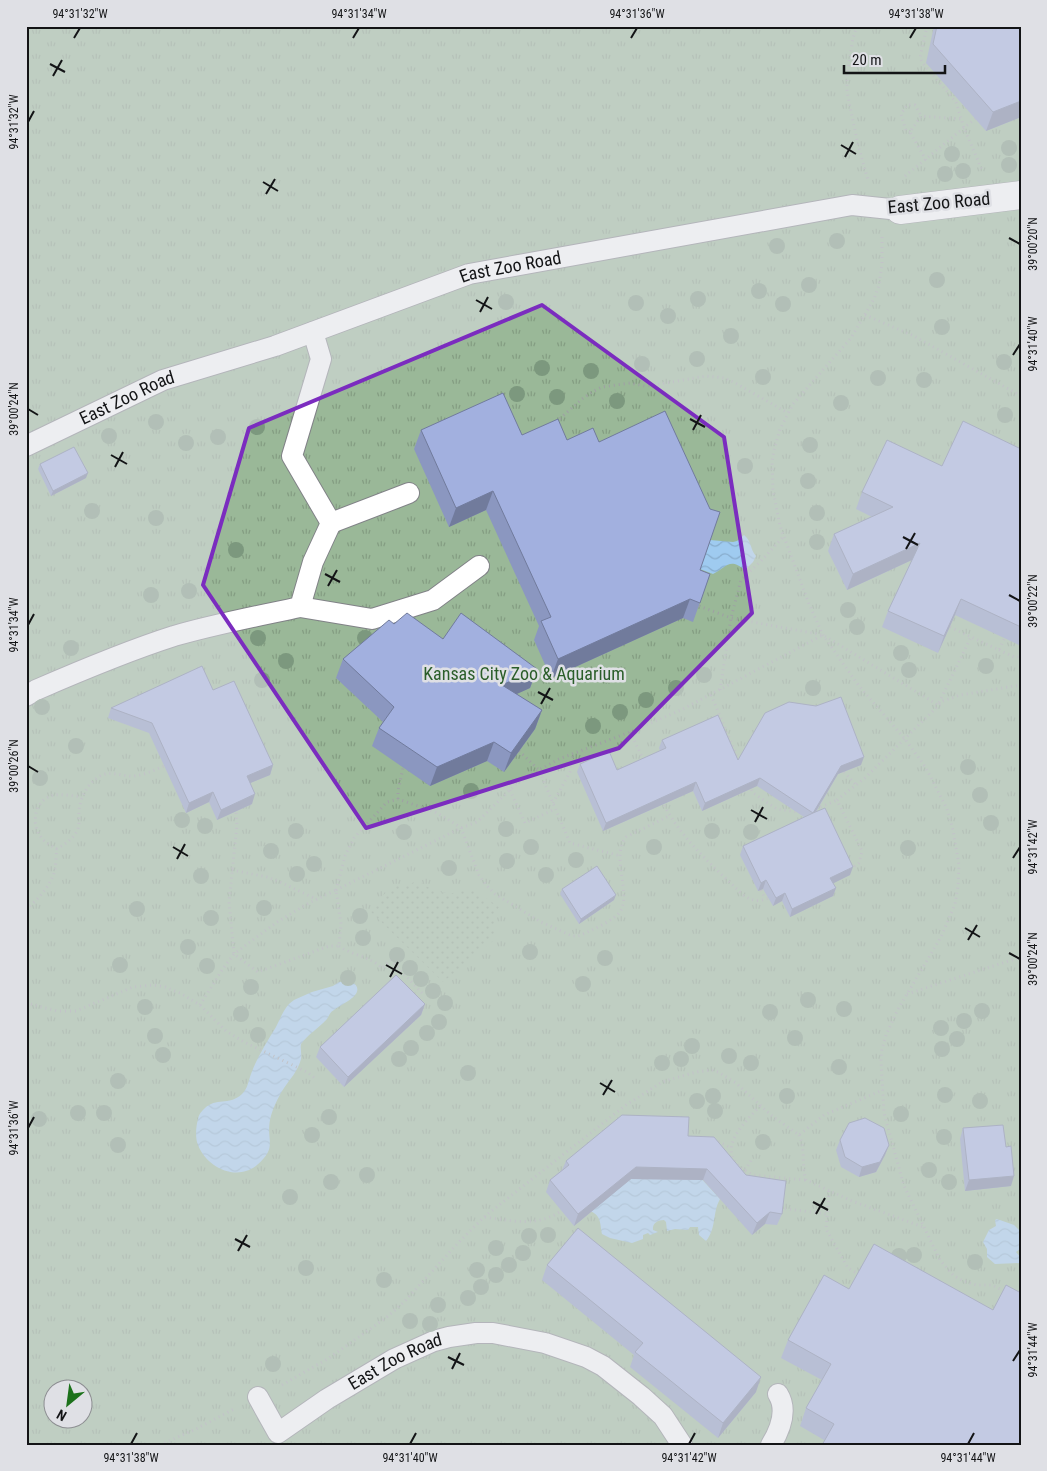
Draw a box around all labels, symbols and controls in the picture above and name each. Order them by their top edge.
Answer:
text: 94°31'32"W [52,7,108,21]
text: 94°31'34"W [331,7,387,21]
text: 94°31'36"W [609,7,665,21]
text: 94°31'38"W [888,7,944,21]
scale bar [844,42,946,74]
text: 20 m [852,51,882,69]
text: 94°31'32"W [7,94,21,150]
street label: East Zoo Road [887,188,991,217]
text: 39°00'20"N [1026,217,1040,271]
street label: East Zoo Road [456,247,563,287]
text: 94°31'40"W [1026,316,1040,372]
street label: East Zoo Road [76,366,177,429]
text: 39°00'24"N [7,382,21,436]
text: 39°00'22"N [1026,574,1040,628]
text: 94°31'34"W [7,597,21,653]
park label: Kansas City Zoo & Aquarium [423,663,625,684]
text: 39°00'26"N [7,739,21,793]
text: 94°31'42"W [1026,819,1040,875]
text: 39°00'24"N [1026,932,1040,986]
text: 94°31'36"W [7,1100,21,1156]
text: 94°31'44"W [1026,1322,1040,1378]
street label: East Zoo Road [344,1328,444,1394]
north arrow [42,1378,92,1428]
text: N [54,1406,69,1424]
text: 94°31'38"W [103,1451,159,1465]
text: 94°31'40"W [382,1451,438,1465]
text: 94°31'42"W [661,1451,717,1465]
text: 94°31'44"W [940,1451,996,1465]

